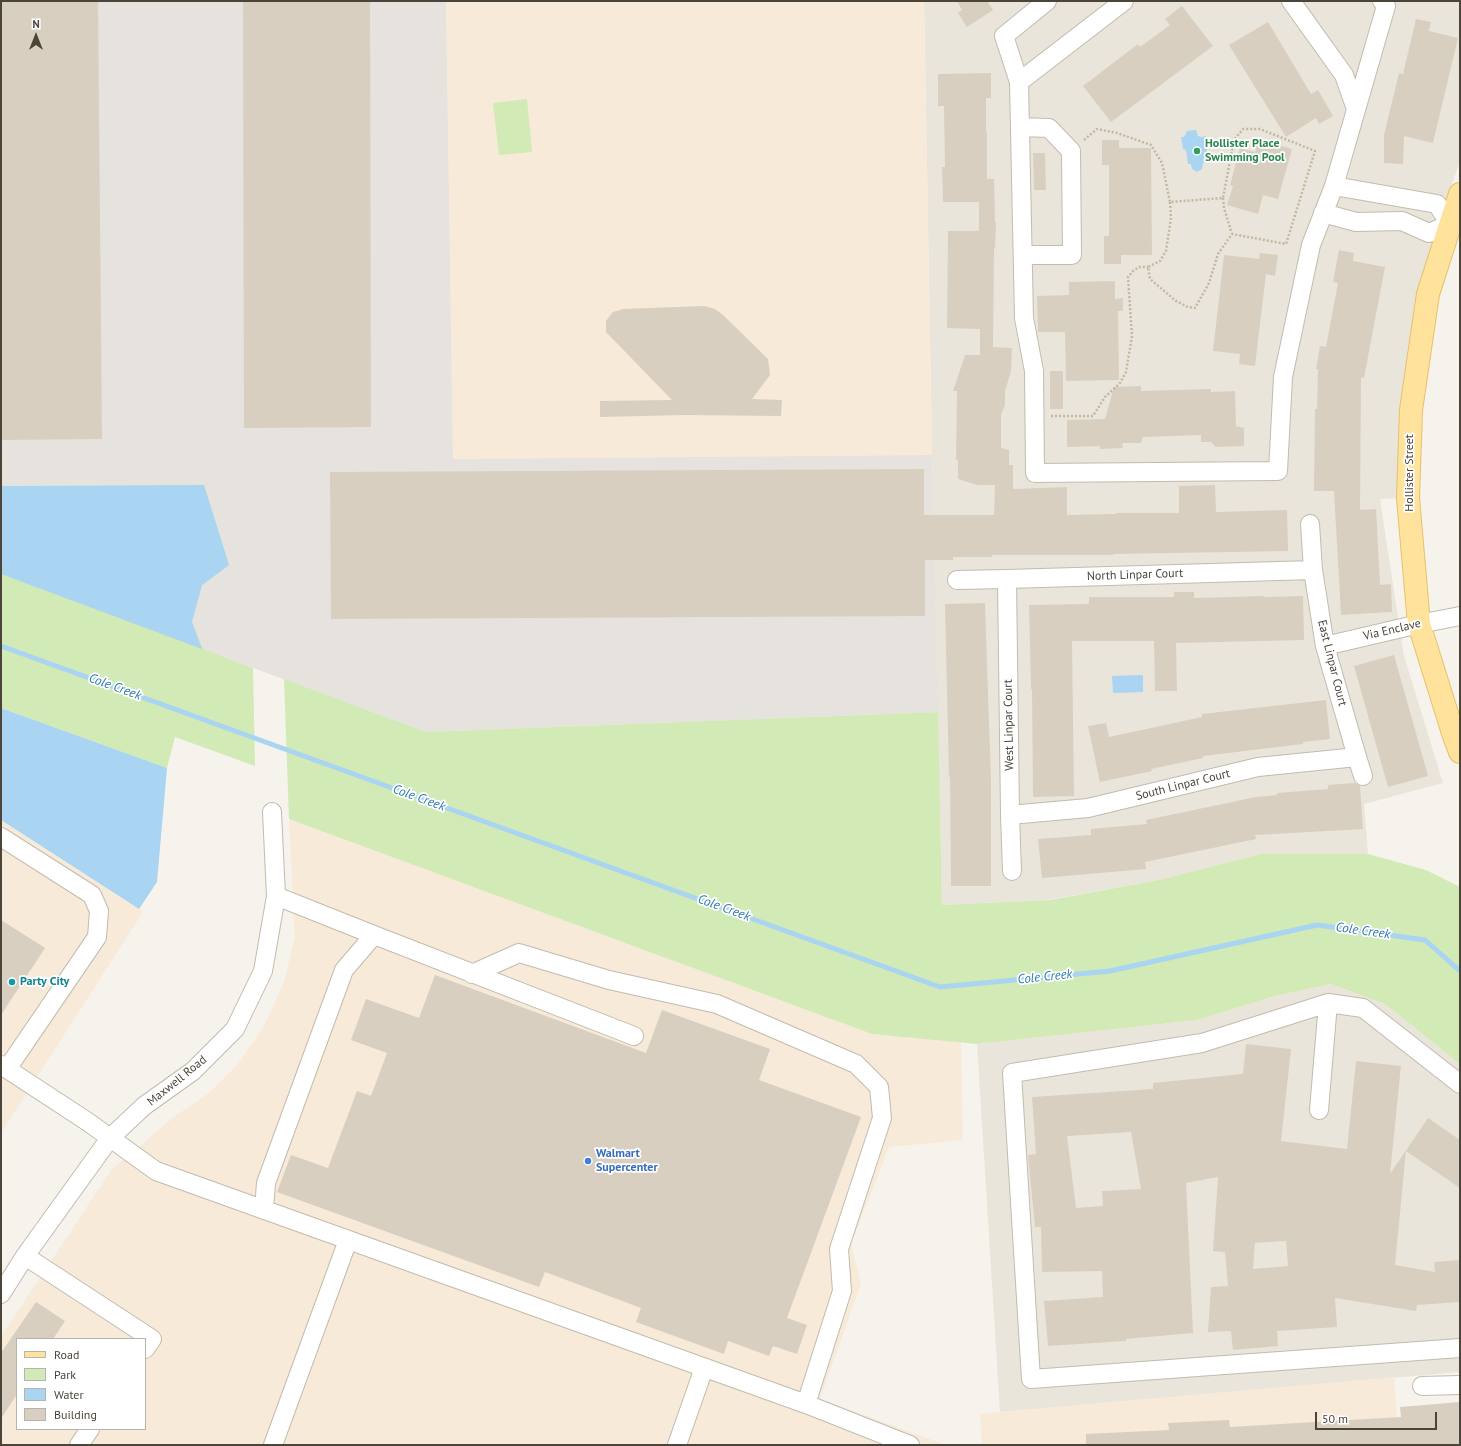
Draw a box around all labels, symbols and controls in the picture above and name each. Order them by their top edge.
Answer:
north arrow [16,16,56,56]
text: N [32,17,40,31]
place label: Hollister Place Swimming Pool [1205,137,1285,165]
marker: Hollister Place Swimming Pool [1192,146,1202,156]
street label: Hollister Street [1403,434,1417,512]
street label: North Linpar Court [1087,566,1183,584]
street label: Via Enclave [1362,616,1422,644]
street label: East Linpar Court [1314,618,1350,708]
water label: Cole Creek [87,670,143,704]
street label: West Linpar Court [1001,679,1017,771]
street label: South Linpar Court [1134,766,1232,804]
water label: Cole Creek [391,781,447,815]
water label: Cole Creek [696,891,752,925]
water label: Cole Creek [1335,919,1391,943]
water label: Cole Creek [1017,966,1073,988]
place label: Party City [20,975,69,989]
marker: Party City [7,977,17,987]
street label: Maxwell Road [144,1053,210,1109]
place label: Walmart Supercenter [596,1147,658,1175]
marker: Walmart Supercenter [583,1156,593,1166]
legend [16,1338,146,1430]
text: Road [54,1347,79,1362]
text: Park [54,1367,76,1382]
text: Water [54,1387,84,1402]
scale bar [1317,1404,1439,1430]
text: Building [54,1407,97,1422]
text: 50 m [1322,1411,1348,1426]

